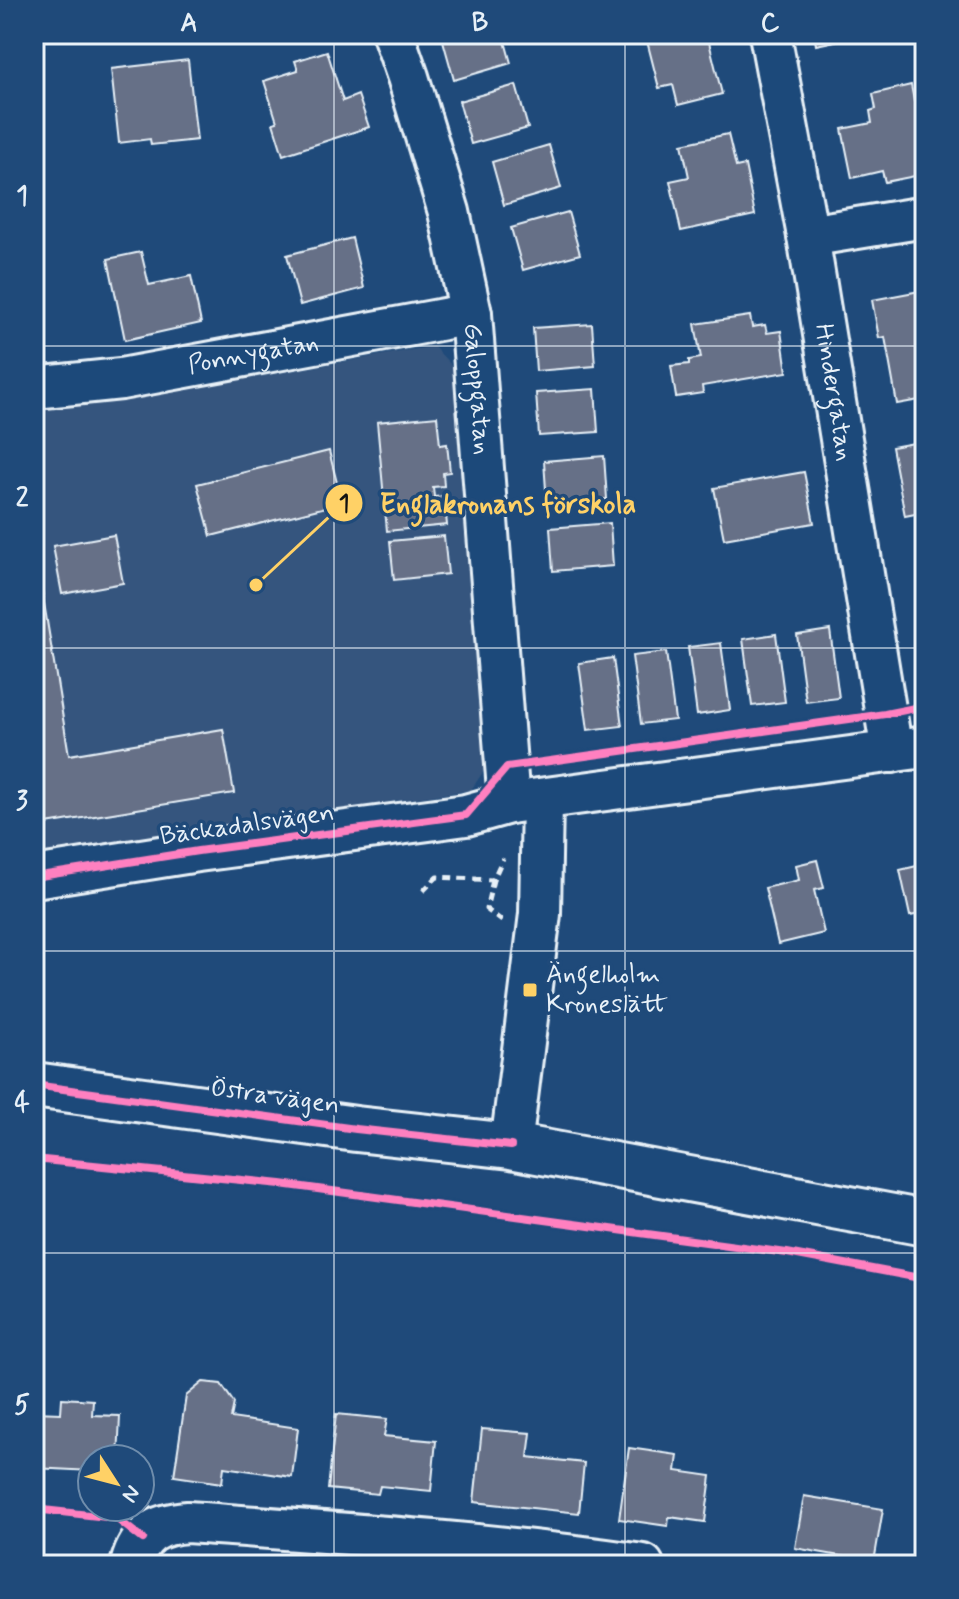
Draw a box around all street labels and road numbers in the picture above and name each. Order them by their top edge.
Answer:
street label: Hindergatan [806,321,861,464]
street label: Galoppgatan [455,322,499,456]
street label: Ponnygatan [185,326,321,383]
street label: Bäckadalsvägen [158,796,336,854]
street label: Östra vägen [208,1071,342,1123]

